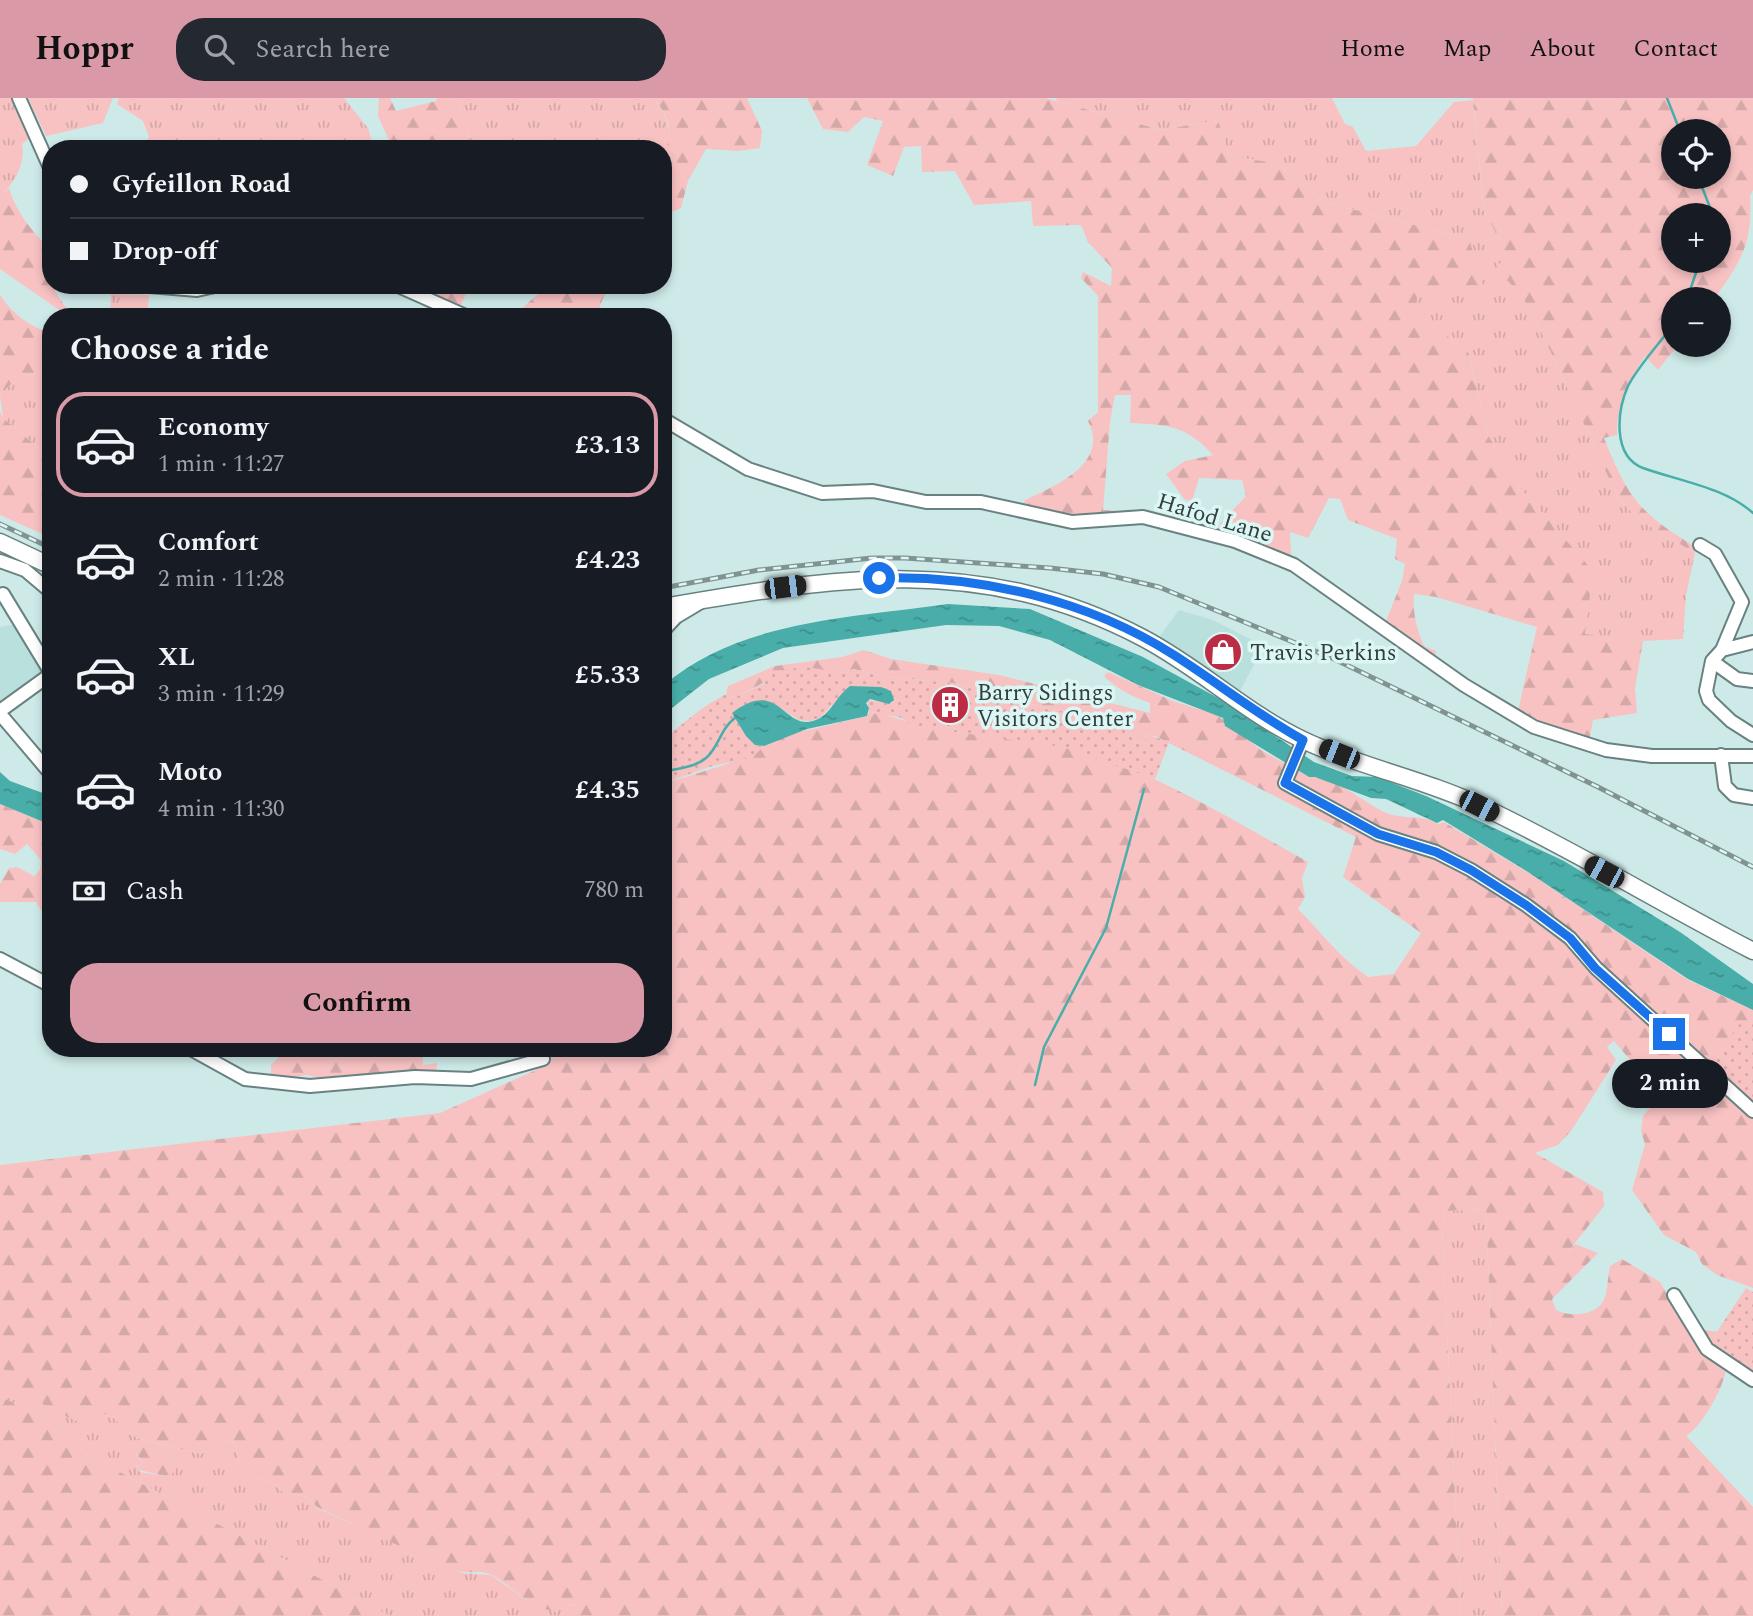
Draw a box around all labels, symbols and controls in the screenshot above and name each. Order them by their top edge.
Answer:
search box [176,18,666,81]
text: Hoppr [35,24,134,74]
text: Search here [256,29,390,69]
icon: search [200,30,238,68]
text: Home [1340,31,1405,67]
text: Map [1443,31,1491,67]
text: About [1529,31,1595,67]
text: Contact [1633,31,1718,67]
map controls [1661,119,1731,357]
button: locate [1661,119,1731,189]
text: Gyfeillon Road [112,164,291,204]
button: + [1661,203,1731,273]
text: Drop-off [112,231,217,271]
button: − [1661,287,1731,357]
text: Choose a ride [70,325,269,374]
text: Economy [158,407,268,447]
icon: car [74,413,137,476]
text: £3.13 [575,425,640,465]
text: 1 min · 11:27 [158,447,285,482]
street label: Hafod Lane [1153,484,1277,553]
text: Comfort [158,522,259,562]
icon: car [74,528,137,591]
text: £4.23 [575,540,640,580]
text: 2 min · 11:28 [158,562,285,597]
route start [863,562,895,594]
car [763,574,808,600]
shop icon: Travis Perkins [1202,631,1244,673]
place label: Travis Perkins [1250,636,1397,671]
text: XL [158,637,195,677]
icon: car [74,643,137,706]
text: £5.33 [575,655,640,695]
place label: Barry Sidings Visitors Center [977,676,1133,737]
text: 3 min · 11:29 [158,677,285,712]
building icon: Barry Sidings Visitors Center [929,684,971,726]
car [1316,736,1363,772]
text: Moto [158,752,222,792]
icon: car [74,758,137,821]
text: £4.35 [575,770,640,810]
car [1456,787,1503,825]
text: 4 min · 11:30 [158,792,285,827]
car [1581,853,1628,891]
text: Cash [126,871,184,911]
icon: cash [70,872,108,910]
text: 780 m [584,873,644,908]
button: Confirm [70,963,644,1043]
route end [1653,1018,1685,1050]
callout: 2 min [1611,1058,1727,1108]
text: 2 min [1639,1066,1701,1101]

